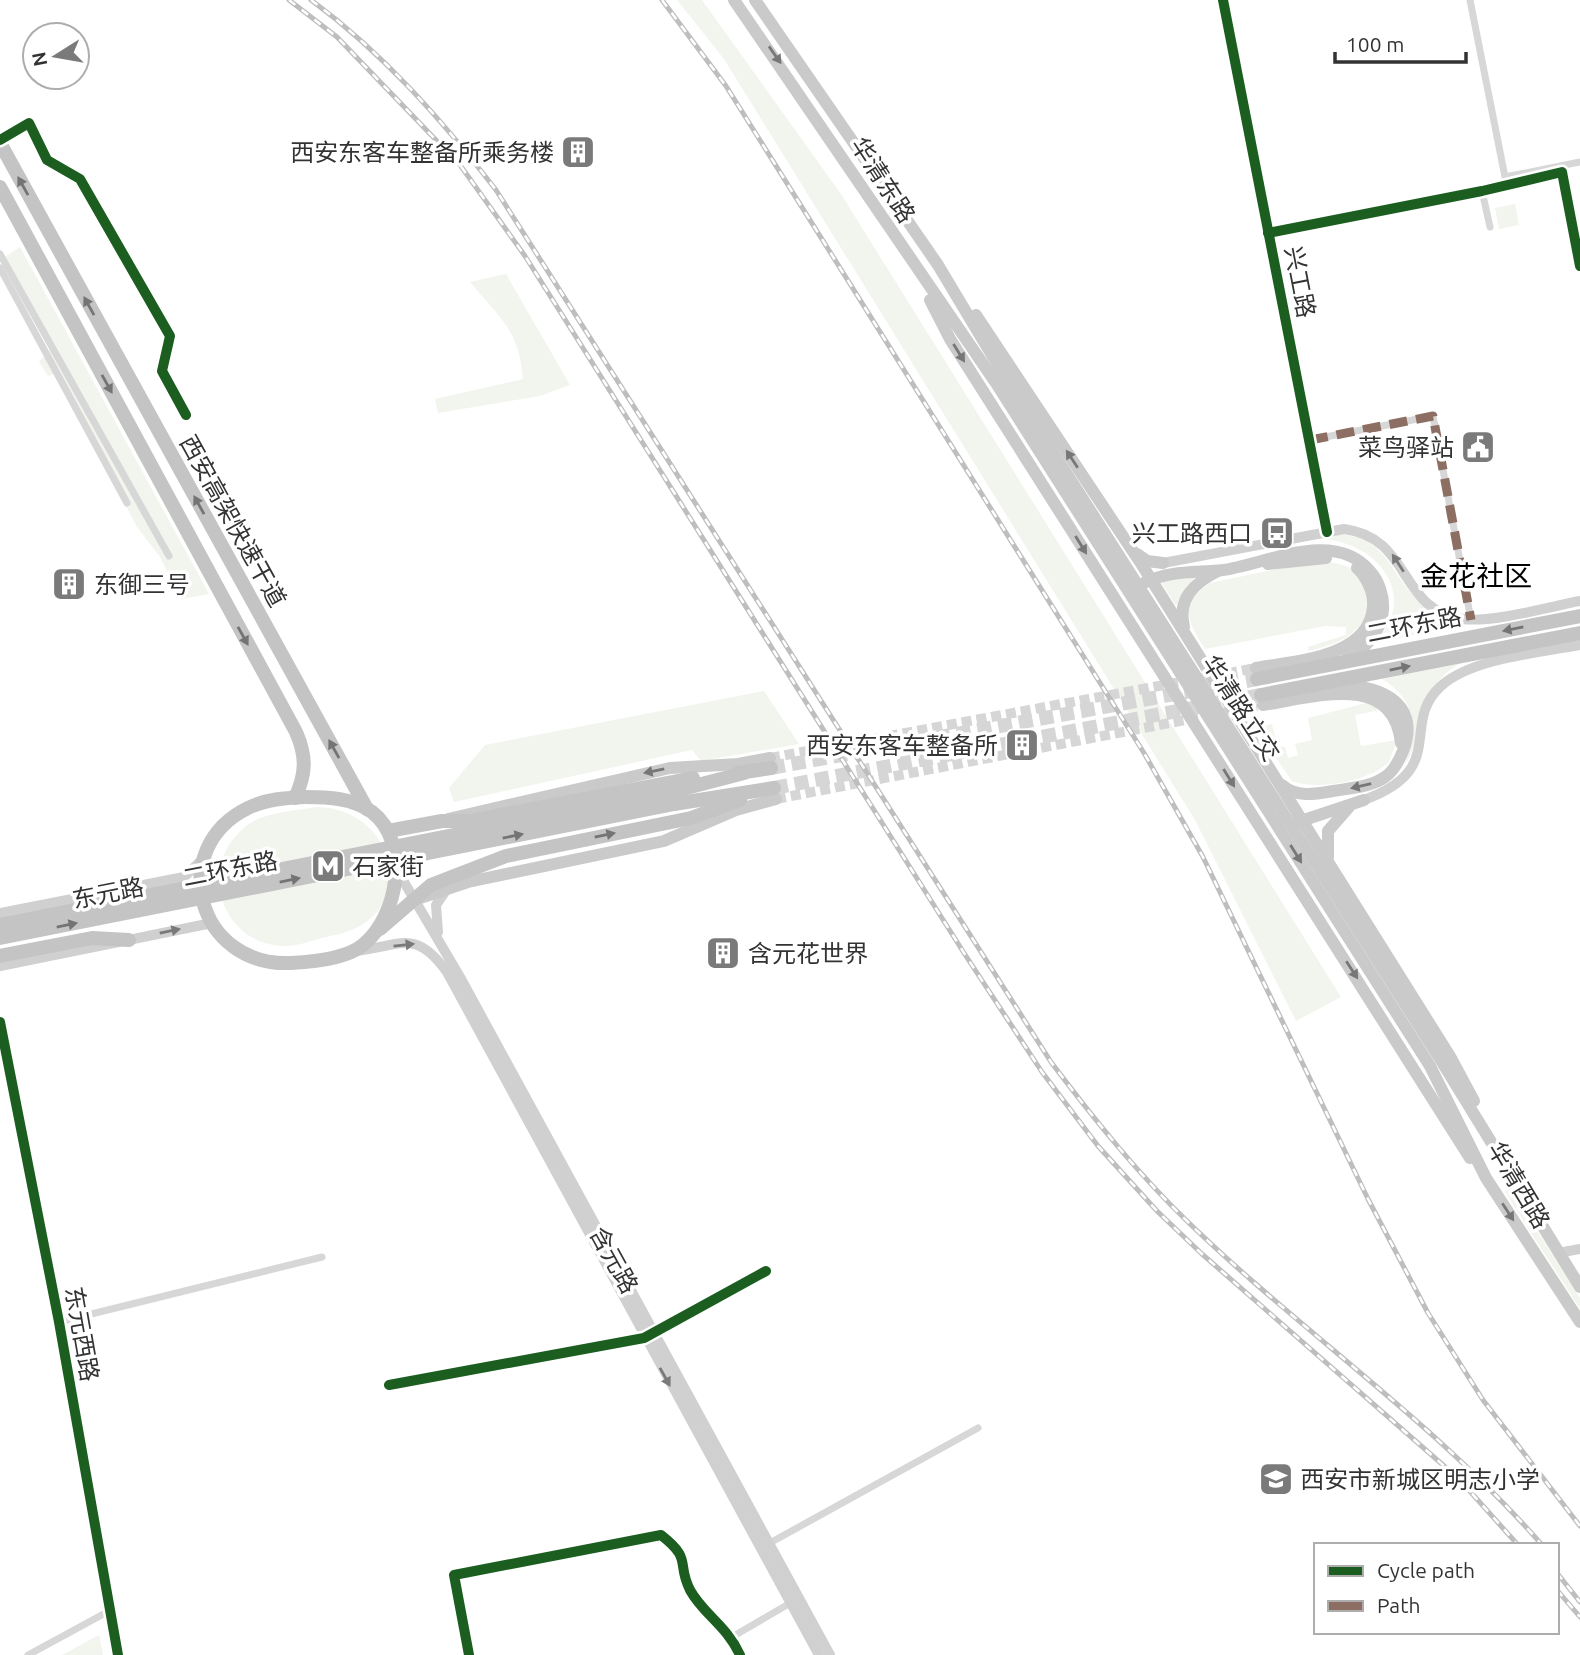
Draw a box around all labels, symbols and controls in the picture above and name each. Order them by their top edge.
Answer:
north arrow [21,21,91,91]
scale bar [1335,21,1466,65]
text: 100 m [1346,32,1404,56]
one-way arrow [768,45,781,65]
text: N [27,50,51,68]
street label: 华清东路 [846,132,920,228]
building icon: 西安东客车整备所乘务楼 [559,133,597,171]
place label: 西安东客车整备所乘务楼 [290,139,554,166]
one-way arrow [17,176,29,195]
street label: 兴工路 [1280,244,1320,320]
one-way arrow [83,296,95,316]
one-way arrow [953,343,966,362]
one-way arrow [101,374,113,394]
public building icon: 菜鸟驿站 [1459,428,1497,466]
street label: 西安高架快速干道 [175,430,291,612]
place label: 菜鸟驿站 [1358,434,1454,461]
one-way arrow [1066,449,1079,469]
one-way arrow [193,495,205,515]
bus stop icon: 兴工路西口 [1258,514,1296,552]
place label: 兴工路西口 [1132,520,1252,547]
one-way arrow [1075,535,1088,554]
one-way arrow [1391,553,1404,572]
district label: 金花社区 [1420,560,1532,591]
building icon: 东御三号 [50,565,88,603]
place label: 东御三号 [94,571,190,598]
street label: 二环东路 [1364,603,1464,647]
one-way arrow [1502,624,1524,635]
one-way arrow [237,626,249,645]
street label: 华清路立交 [1197,650,1285,766]
one-way arrow [1389,662,1411,673]
building icon: 西安东客车整备所 [1003,726,1041,764]
place label: 西安东客车整备所 [806,732,998,759]
one-way arrow [328,739,340,759]
one-way arrow [643,766,665,777]
one-way arrow [1223,769,1236,788]
one-way arrow [1350,780,1372,791]
one-way arrow [502,830,524,841]
one-way arrow [594,830,616,841]
one-way arrow [1289,844,1302,864]
street label: 二环东路 [180,847,280,891]
metro station icon: 石家街 [309,847,347,885]
place label: 石家街 [352,853,424,880]
street label: 东元路 [70,873,146,913]
one-way arrow [279,875,301,886]
one-way arrow [56,919,78,930]
one-way arrow [159,925,181,936]
building icon: 含元花世界 [704,934,742,972]
one-way arrow [393,939,415,950]
place label: 含元花世界 [748,940,868,967]
one-way arrow [1346,960,1359,979]
street label: 华清西路 [1483,1137,1555,1233]
one-way arrow [1502,1202,1515,1222]
street label: 含元路 [585,1222,643,1298]
street label: 东元西路 [60,1284,104,1384]
one-way arrow [659,1367,671,1386]
school or university icon: 西安市新城区明志小学 [1257,1460,1295,1498]
place label: 西安市新城区明志小学 [1300,1466,1540,1493]
legend [1314,1543,1559,1634]
text: Cycle path [1377,1558,1475,1582]
text: Path [1377,1593,1420,1617]

